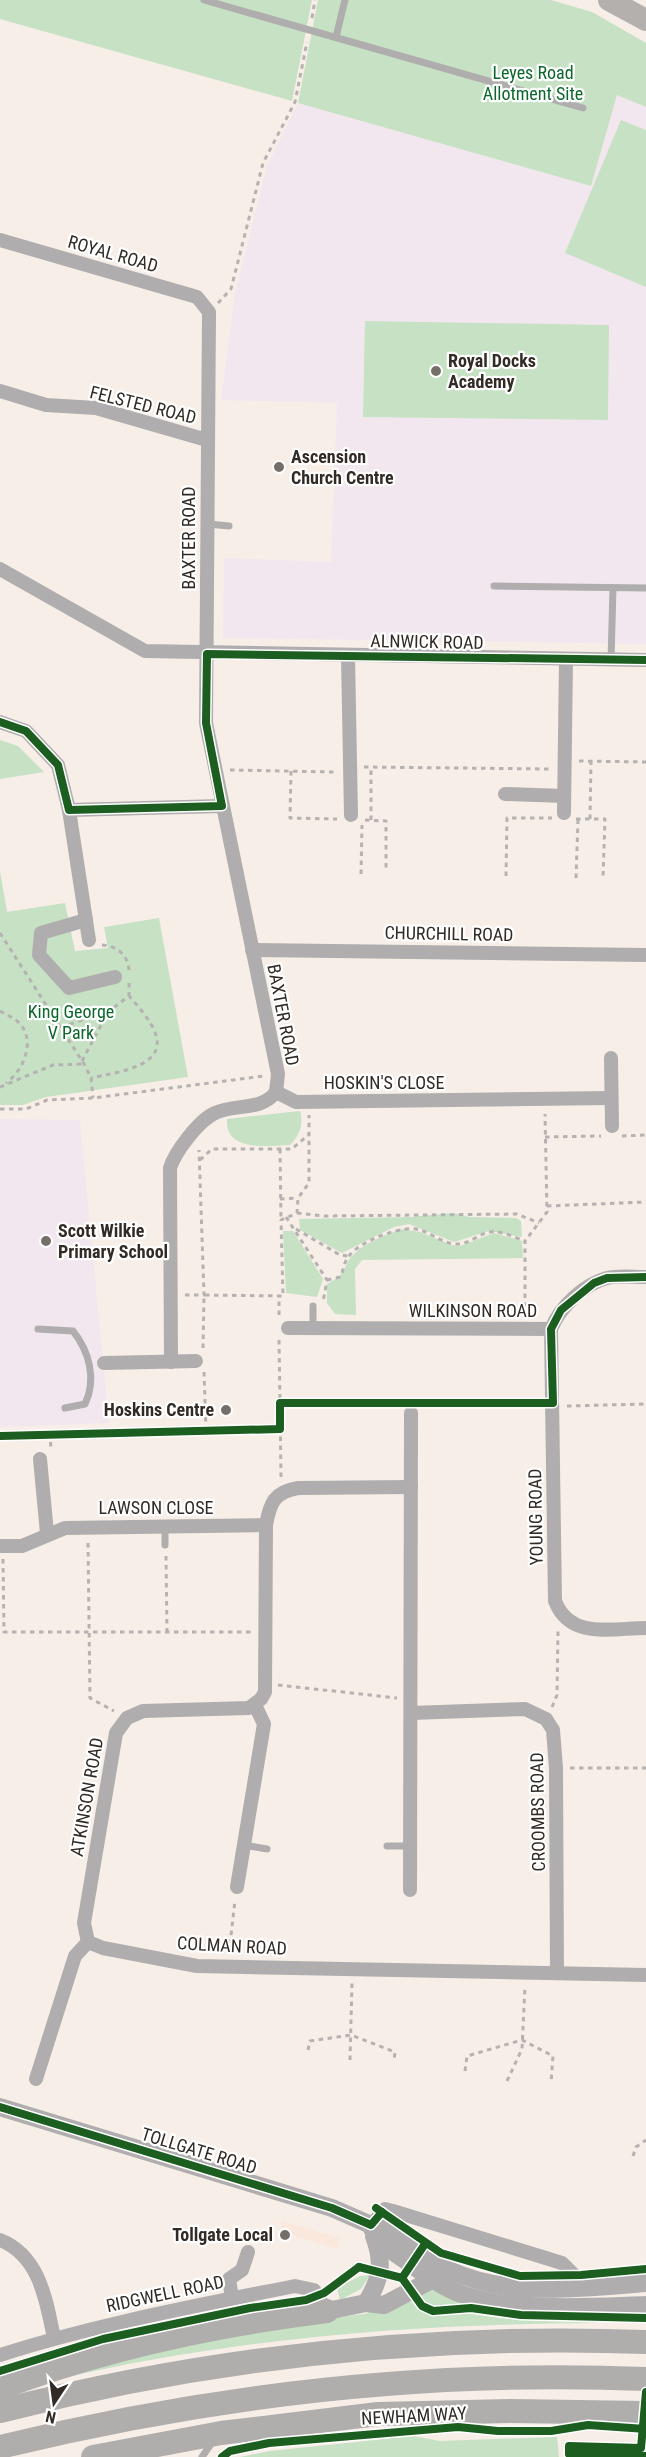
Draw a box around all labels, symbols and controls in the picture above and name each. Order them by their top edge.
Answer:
park label: Leyes Road Allotment Site [483,62,583,104]
street label: ROYAL ROAD [66,231,161,276]
place label: Royal Docks Academy [448,350,536,392]
marker: Royal Docks Academy [429,364,443,378]
street label: FELSTED ROAD [88,381,199,428]
place label: Ascension Church Centre [291,446,394,488]
marker: Ascension Church Centre [272,460,286,474]
street label: BAXTER ROAD [178,487,199,589]
street label: ALNWICK ROAD [370,630,484,653]
street label: CHURCHILL ROAD [384,922,514,945]
street label: BAXTER ROAD [263,962,304,1067]
park label: King George V Park [28,1001,114,1043]
street label: HOSKIN'S CLOSE [324,1072,444,1093]
place label: Scott Wilkie Primary School [58,1220,168,1262]
marker: Scott Wilkie Primary School [39,1234,53,1248]
street label: WILKINSON ROAD [409,1300,537,1321]
place label: Hoskins Centre [104,1399,214,1420]
marker: Hoskins Centre [219,1403,233,1417]
street label: YOUNG ROAD [524,1468,547,1566]
street label: LAWSON CLOSE [99,1497,214,1518]
street label: ATKINSON ROAD [66,1736,107,1858]
street label: CROOMBS ROAD [526,1752,549,1872]
street label: COLMAN ROAD [177,1932,287,1959]
street label: TOLLGATE ROAD [139,2123,259,2178]
place label: Tollgate Local [172,2224,273,2245]
marker: Tollgate Local [278,2228,292,2242]
street label: RIDGWELL ROAD [104,2271,226,2316]
north arrow [24,2373,84,2433]
street label: NEWHAM WAY [361,2402,468,2429]
text: N [44,2407,58,2427]

